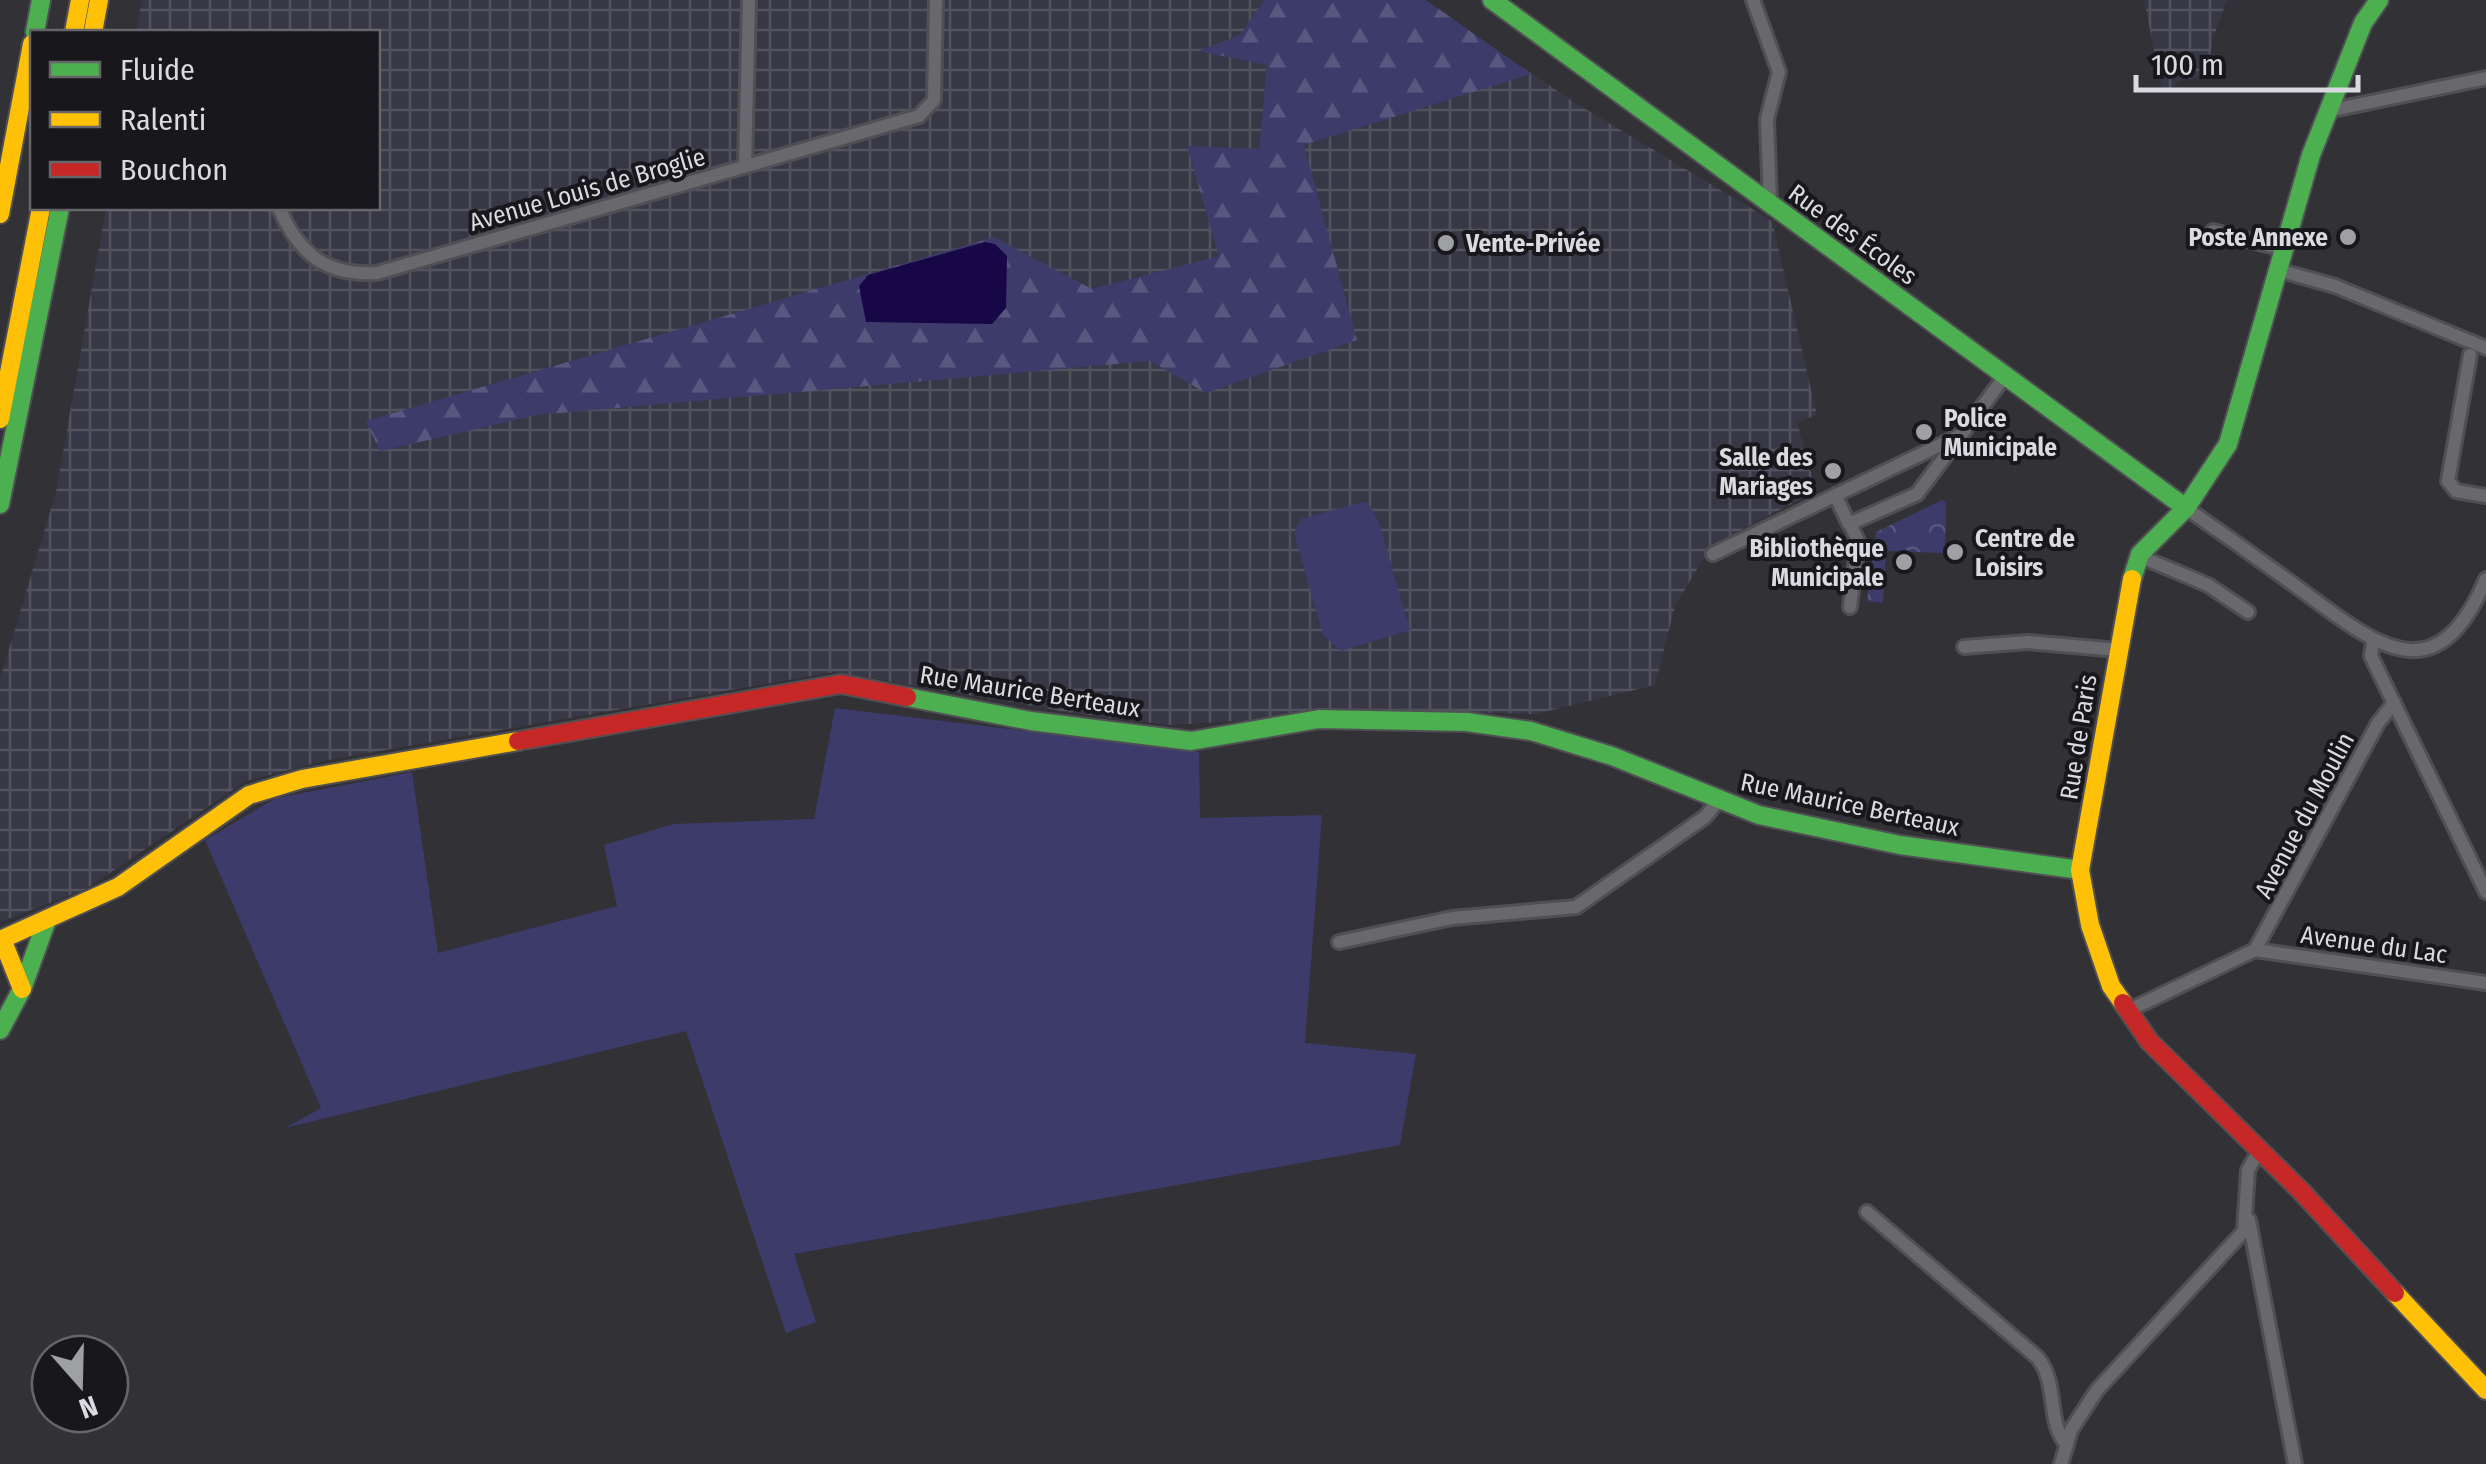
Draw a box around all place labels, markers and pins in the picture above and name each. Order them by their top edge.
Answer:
place label: Poste Annexe [2188,223,2328,253]
marker: Poste Annexe [2337,226,2359,248]
place label: Vente-Privée [1465,229,1601,259]
marker: Vente-Privée [1435,232,1457,254]
place label: Police Municipale [1944,404,2057,463]
marker: Police Municipale [1913,421,1935,443]
place label: Salle des Mariages [1719,443,1813,502]
marker: Salle des Mariages [1822,460,1844,482]
place label: Centre de Loisirs [1975,524,2075,583]
place label: Bibliothèque Municipale [1749,534,1884,593]
marker: Centre de Loisirs [1944,541,1966,563]
marker: Bibliothèque Municipale [1893,551,1915,573]

